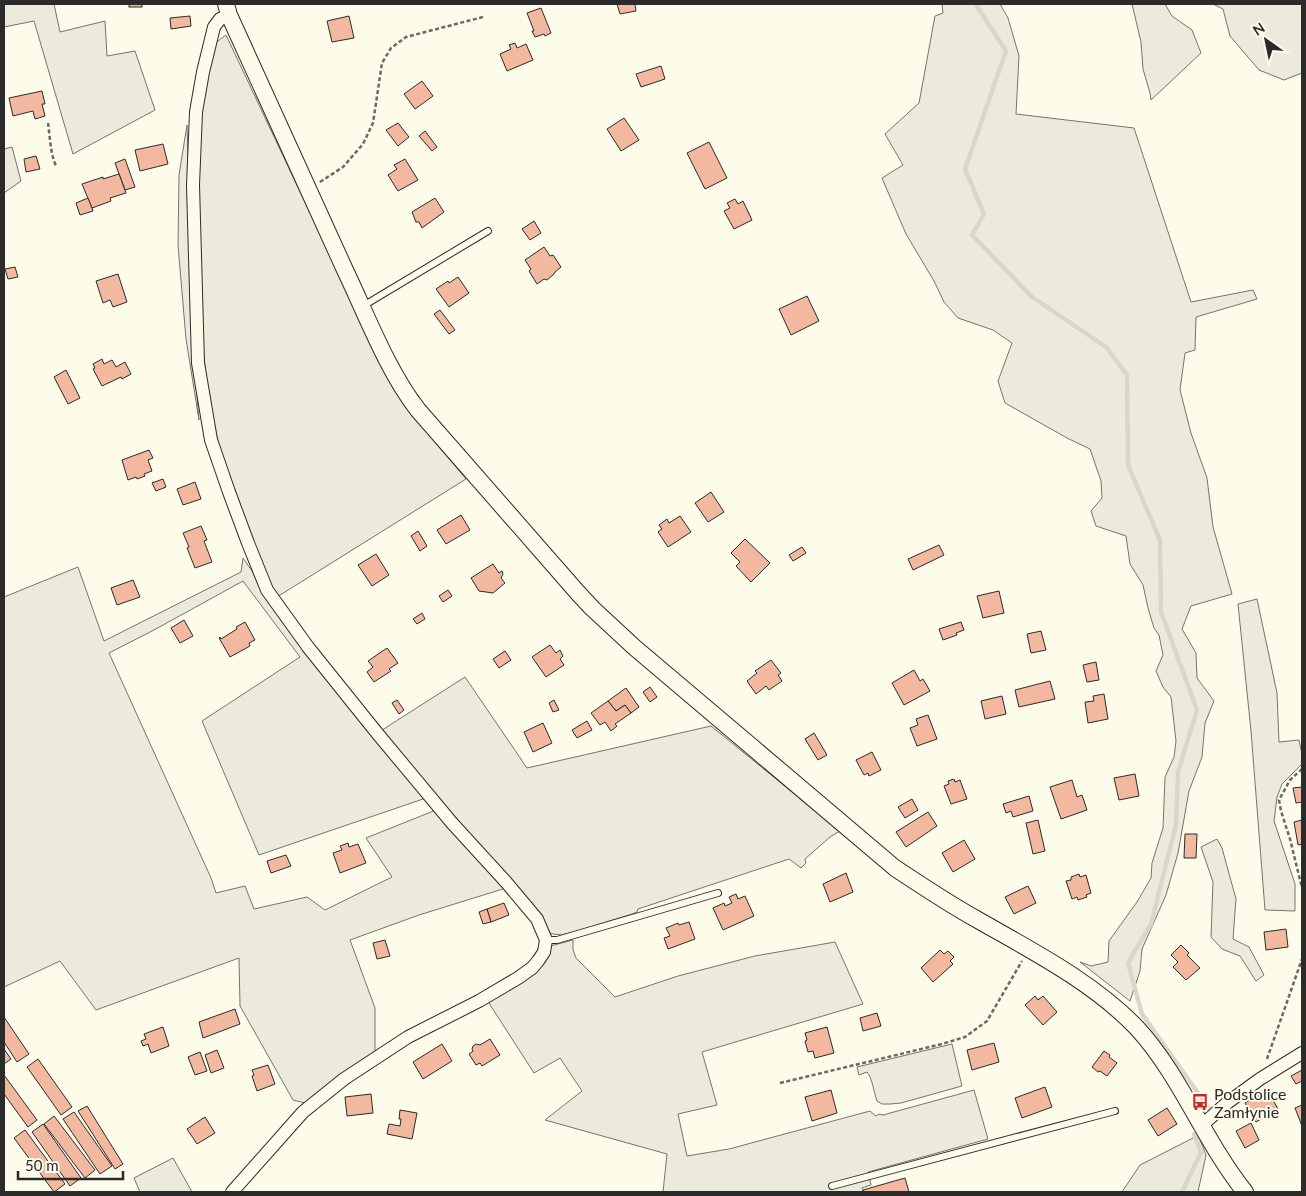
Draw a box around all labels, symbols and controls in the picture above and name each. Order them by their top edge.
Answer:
north arrow [1241,15,1291,65]
text: N [1249,19,1268,39]
place label: Podstolice Zamłynie [1214,1084,1286,1121]
bus stop icon: Podstolice Zamłynie [1190,1092,1210,1112]
scale bar [18,1148,122,1180]
text: 50 m [25,1156,59,1174]

